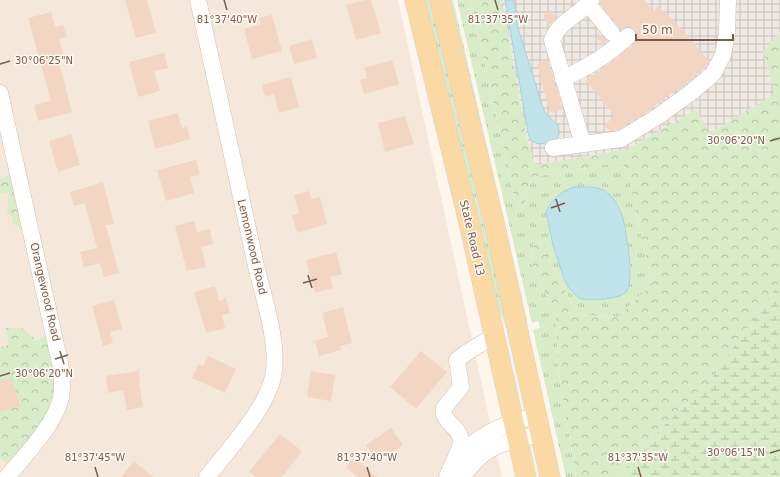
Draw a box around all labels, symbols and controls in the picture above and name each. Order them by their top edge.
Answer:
text: 81°37'40"W [197,14,257,25]
text: 81°37'35"W [468,14,528,25]
scale bar [636,16,733,42]
text: 50 m [642,23,673,37]
text: 30°06'25"N [15,55,73,66]
text: 30°06'20"N [707,135,765,146]
street label: Lemonwood Road [235,198,269,296]
street label: State Road 13 [457,199,487,277]
street label: Orangewood Road [27,241,63,343]
text: 30°06'20"N [15,368,73,379]
text: 30°06'15"N [707,447,765,458]
text: 81°37'45"W [65,452,125,463]
text: 81°37'40"W [337,452,397,463]
text: 81°37'35"W [608,452,668,463]

